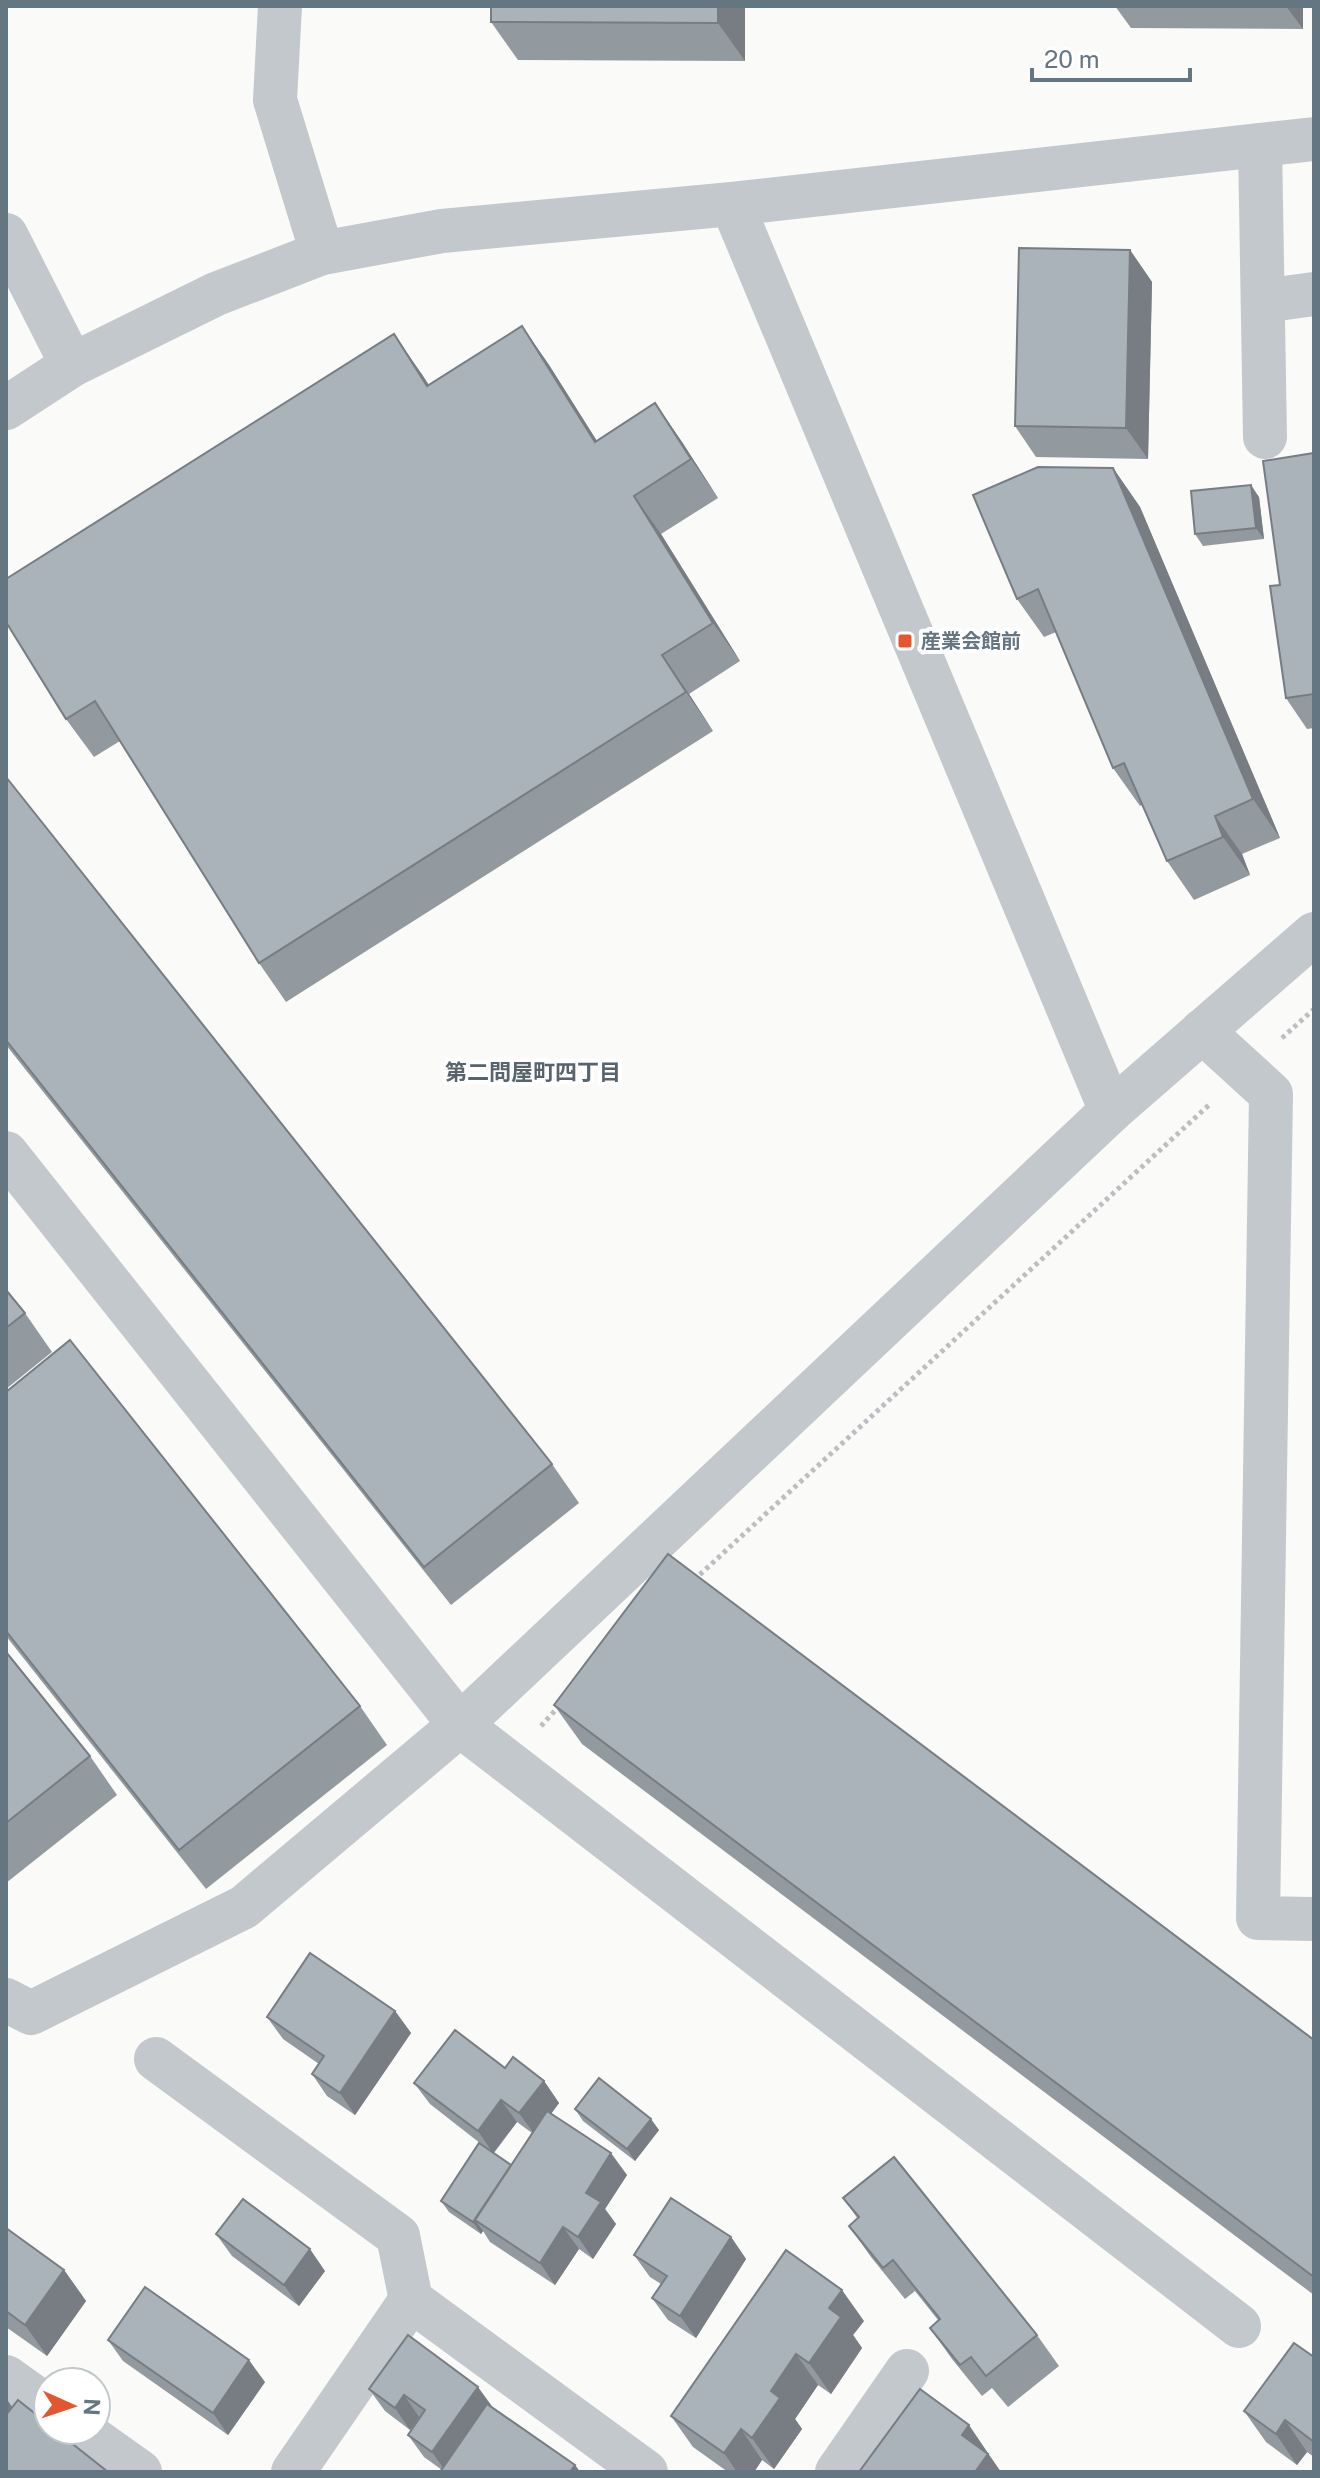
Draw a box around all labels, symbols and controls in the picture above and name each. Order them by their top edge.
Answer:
scale bar [1032,32,1190,82]
text: 20 m [1044,45,1100,73]
place label: 産業会館前 [921,629,1021,653]
marker: 産業会館前 [896,632,914,650]
district label: 第二問屋町四丁目 [445,1059,621,1085]
north arrow [32,2366,112,2446]
text: N [79,2398,105,2416]

